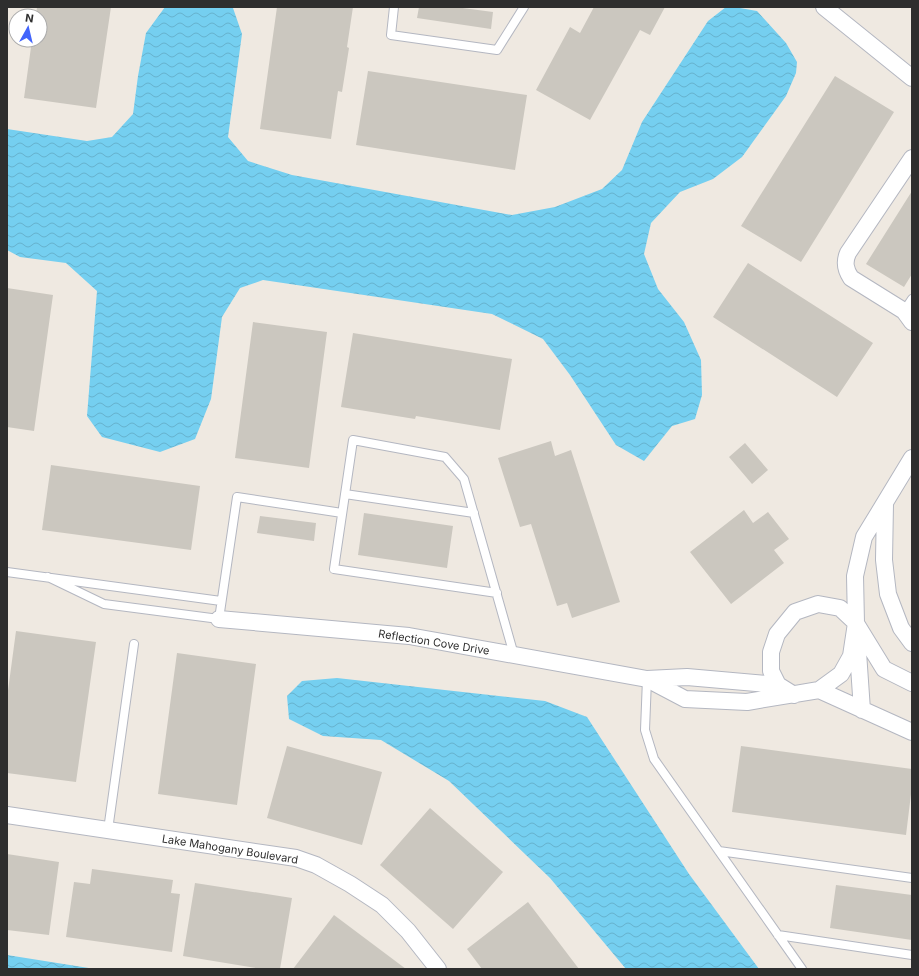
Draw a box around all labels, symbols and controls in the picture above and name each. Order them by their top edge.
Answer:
north arrow [8,8,48,48]
text: N [24,11,35,26]
street label: Reflection Cove Drive [377,626,491,658]
street label: Lake Mahogany Boulevard [161,831,299,867]

